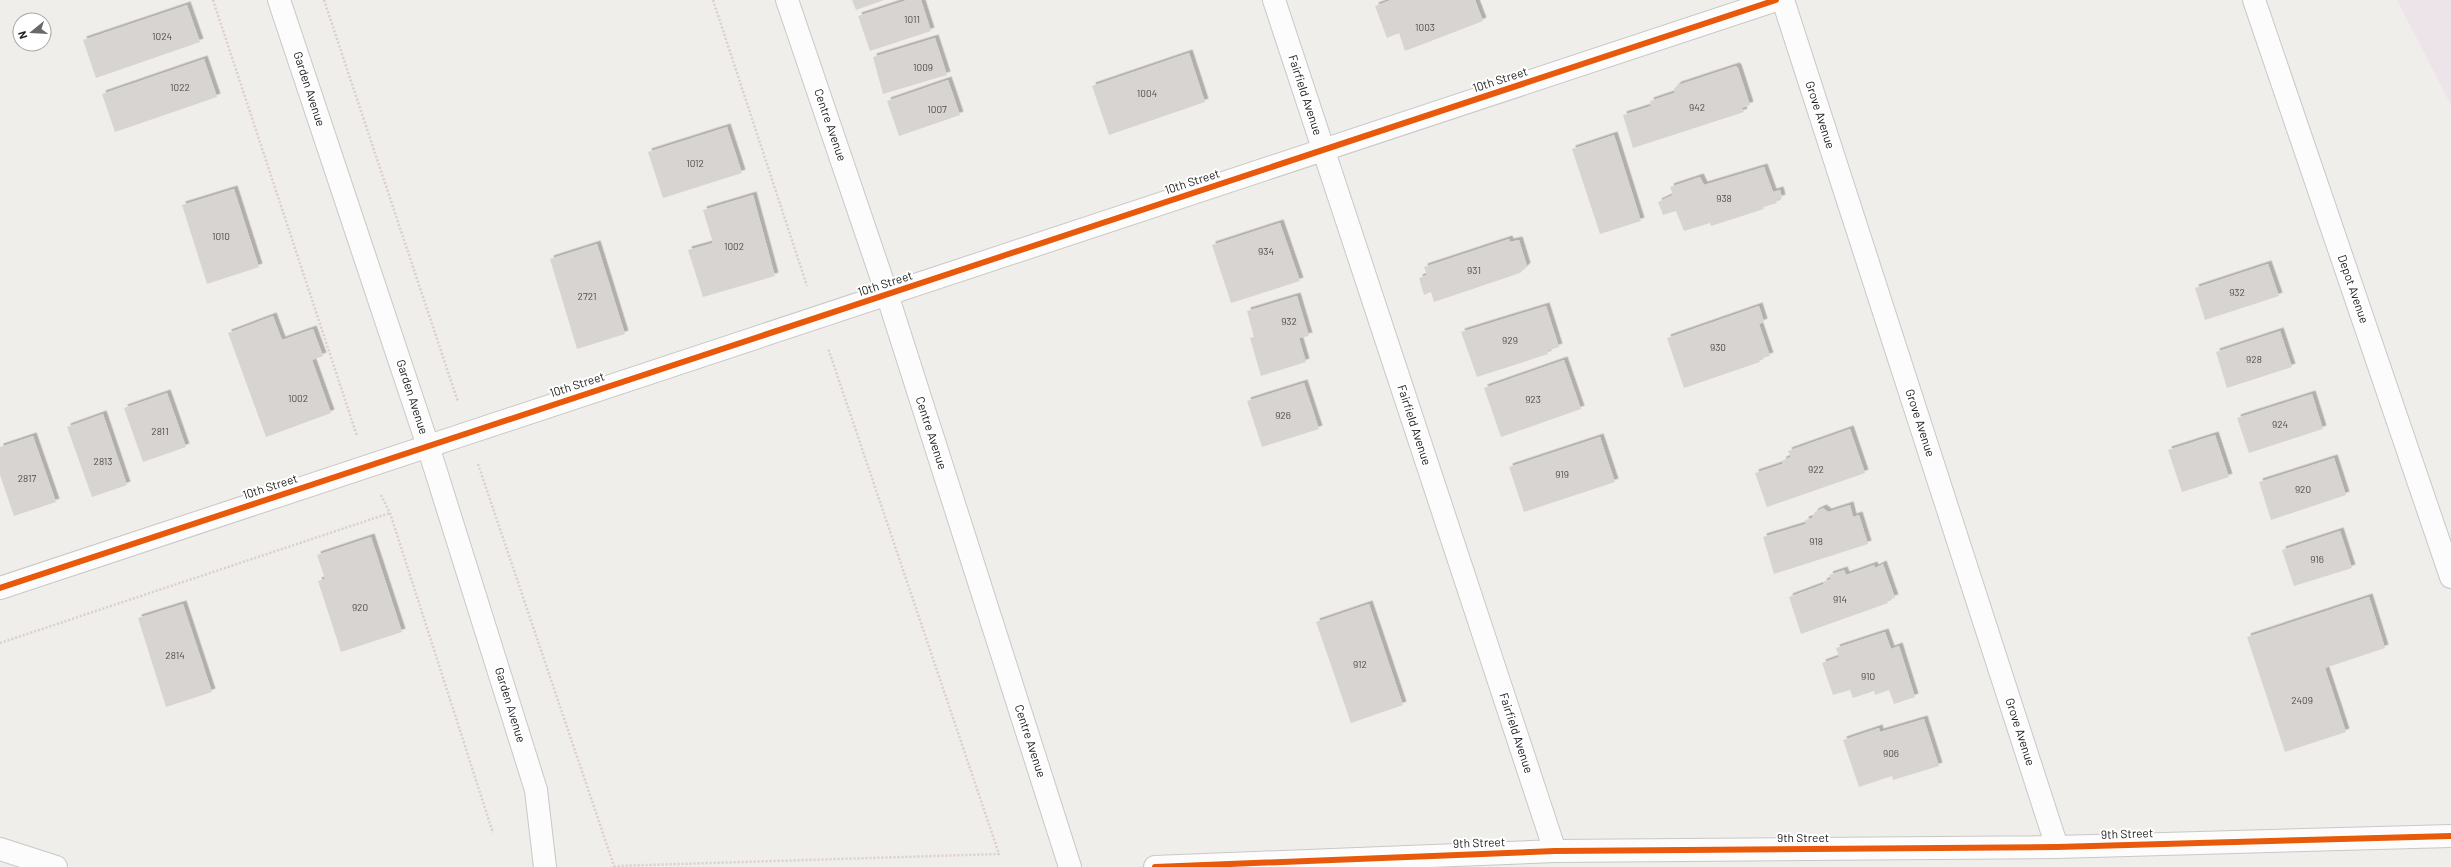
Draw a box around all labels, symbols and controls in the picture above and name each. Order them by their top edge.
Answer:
north arrow [12,12,52,52]
house number: 1011 [904,13,920,25]
house number: 1003 [1415,21,1435,33]
text: N [15,30,29,41]
house number: 1024 [152,30,172,42]
street label: Garden Avenue [291,50,329,128]
street label: Fairfield Avenue [1286,53,1326,137]
house number: 1009 [913,61,933,73]
street label: 10th Street [1470,64,1529,95]
street label: Grove Avenue [1803,79,1838,150]
house number: 1022 [170,81,190,93]
street label: Centre Avenue [812,87,850,163]
house number: 1004 [1137,87,1157,99]
house number: 942 [1689,101,1705,113]
house number: 1007 [927,103,947,115]
house number: 1012 [686,157,704,169]
street label: 10th Street [1162,166,1221,197]
house number: 938 [1716,192,1732,204]
house number: 1010 [212,230,230,242]
house number: 1002 [724,240,744,252]
house number: 934 [1258,245,1274,257]
street label: Depot Avenue [2336,252,2372,325]
house number: 931 [1467,264,1481,276]
street label: 10th Street [855,268,914,299]
house number: 932 [2229,286,2245,298]
house number: 2721 [578,290,596,302]
house number: 932 [1281,315,1297,327]
house number: 929 [1502,334,1518,346]
house number: 930 [1710,341,1726,353]
house number: 928 [2246,353,2262,365]
street label: Garden Avenue [394,358,432,436]
street label: 10th Street [547,369,606,400]
street label: Fairfield Avenue [1395,383,1435,467]
street label: Grove Avenue [1903,387,1938,458]
house number: 1002 [288,392,308,404]
house number: 923 [1525,393,1541,405]
street label: Centre Avenue [914,395,950,471]
house number: 926 [1275,409,1291,421]
house number: 924 [2272,418,2288,430]
house number: 2811 [151,425,169,437]
house number: 2813 [94,455,112,467]
house number: 922 [1808,463,1824,475]
house number: 919 [1555,468,1569,480]
street label: 10th Street [240,471,299,502]
house number: 2817 [18,472,37,484]
house number: 920 [2295,483,2311,495]
house number: 918 [1809,535,1823,547]
house number: 916 [2310,553,2324,565]
house number: 914 [1833,593,1847,605]
house number: 920 [352,601,368,613]
house number: 2814 [165,649,185,661]
house number: 912 [1353,658,1367,670]
street label: Garden Avenue [493,666,529,744]
house number: 910 [1861,670,1875,682]
street label: Fairfield Avenue [1497,691,1537,775]
house number: 2409 [2291,694,2313,706]
street label: Grove Avenue [2003,696,2038,767]
street label: Centre Avenue [1013,703,1049,779]
house number: 906 [1883,747,1899,759]
street label: 9th Street [2101,825,2153,841]
street label: 9th Street [1777,830,1829,844]
street label: 9th Street [1453,834,1505,850]

